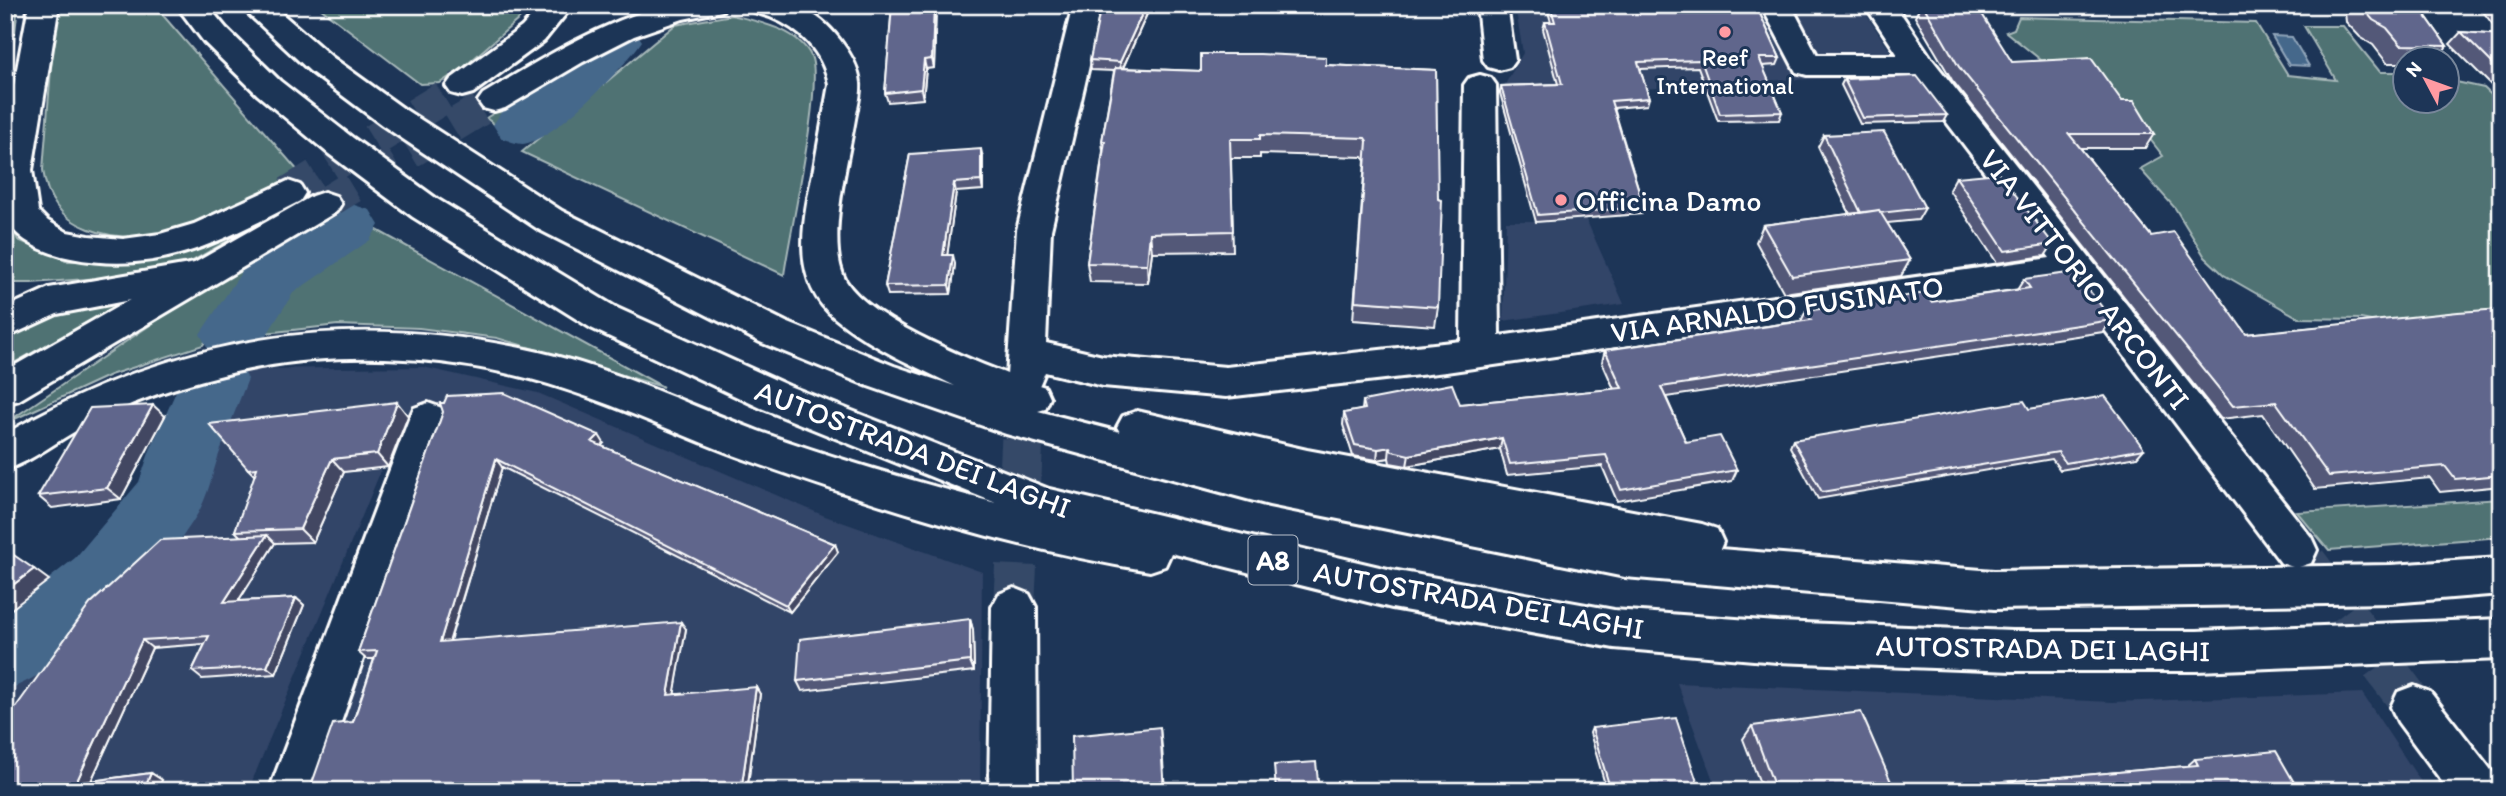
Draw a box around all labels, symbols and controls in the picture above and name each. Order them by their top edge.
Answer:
marker: Reef International [1717,24,1733,40]
place label: Reef International [1656,43,1794,100]
north arrow [2390,46,2460,116]
text: N [2401,57,2426,82]
street label: VIA VITTORIO ARCONTI [1972,141,2198,417]
place label: Officina Damo [1575,182,1762,219]
marker: Officina Damo [1553,192,1569,208]
street label: VIA ARNALDO FUSINATO [1608,267,1946,351]
street label: AUTOSTRADA DEI LAGHI [750,372,1076,526]
road number: A8 [1248,536,1298,584]
street label: AUTOSTRADA DEI LAGHI [1311,553,1647,647]
street label: AUTOSTRADA DEI LAGHI [1875,627,2211,669]

